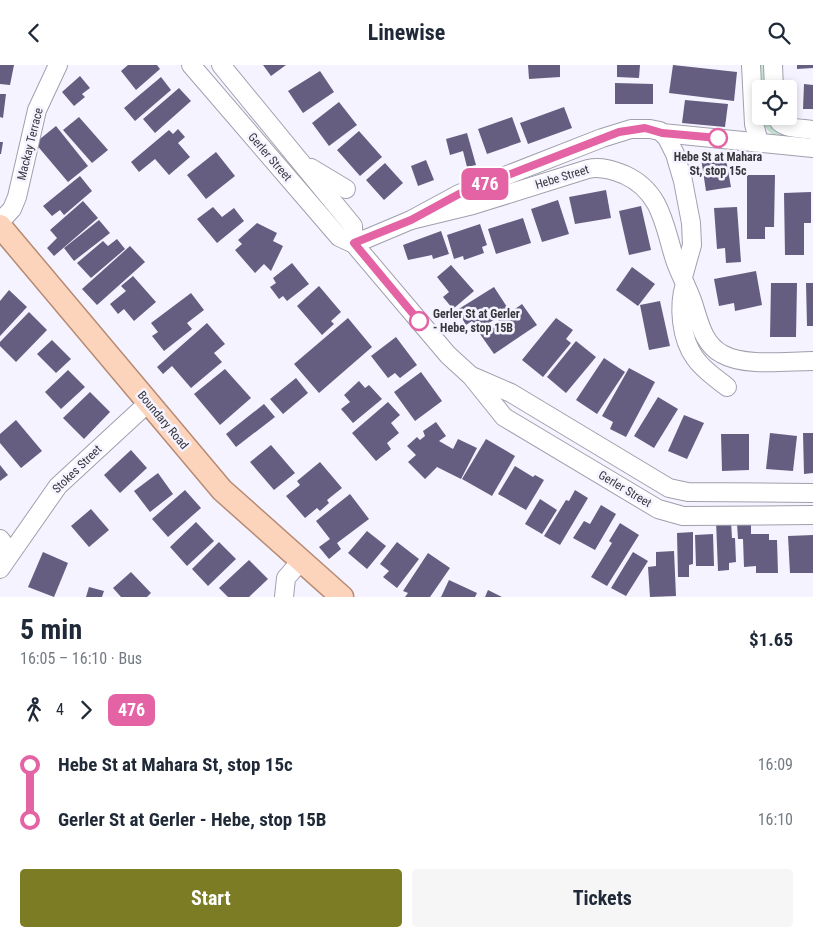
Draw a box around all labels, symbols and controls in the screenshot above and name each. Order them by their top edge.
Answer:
icon: back [20,19,48,47]
icon: search [765,19,793,47]
text: Linewise [368,20,445,45]
map controls [752,80,797,125]
button: locate [752,80,797,125]
street label: Mackay Terrace [14,106,46,182]
marker: Hebe St at Mahara St, stop 15c [708,128,728,148]
street label: Gerler Street [245,130,295,184]
place label: Hebe St at Mahara St, stop 15c [674,150,763,178]
street label: Hebe Street [533,162,591,192]
line badge: 476 [456,168,514,200]
text: 476 [471,173,499,194]
place label: Gerler St at Gerler - Hebe, stop 15B [433,307,520,335]
marker: Gerler St at Gerler - Hebe, stop 15B [409,311,429,331]
street label: Boundary Road [135,388,191,452]
street label: Stokes Street [49,442,105,496]
street label: Gerler Street [596,468,654,510]
text: 5 min [20,613,82,646]
text: $1.65 [749,628,793,651]
text: 16:05 – 16:10 · Bus [20,649,142,668]
icon: walk [20,696,48,724]
icon: forward [72,696,100,724]
text: 476 [118,699,145,720]
text: 4 [56,700,64,719]
text: Hebe St at Mahara St, stop 15c [58,753,293,776]
text: 16:09 [758,755,793,774]
text: Gerler St at Gerler - Hebe, stop 15B [58,808,327,831]
text: 16:10 [758,810,793,829]
button: Start [20,869,402,927]
button: Tickets [412,869,793,927]

